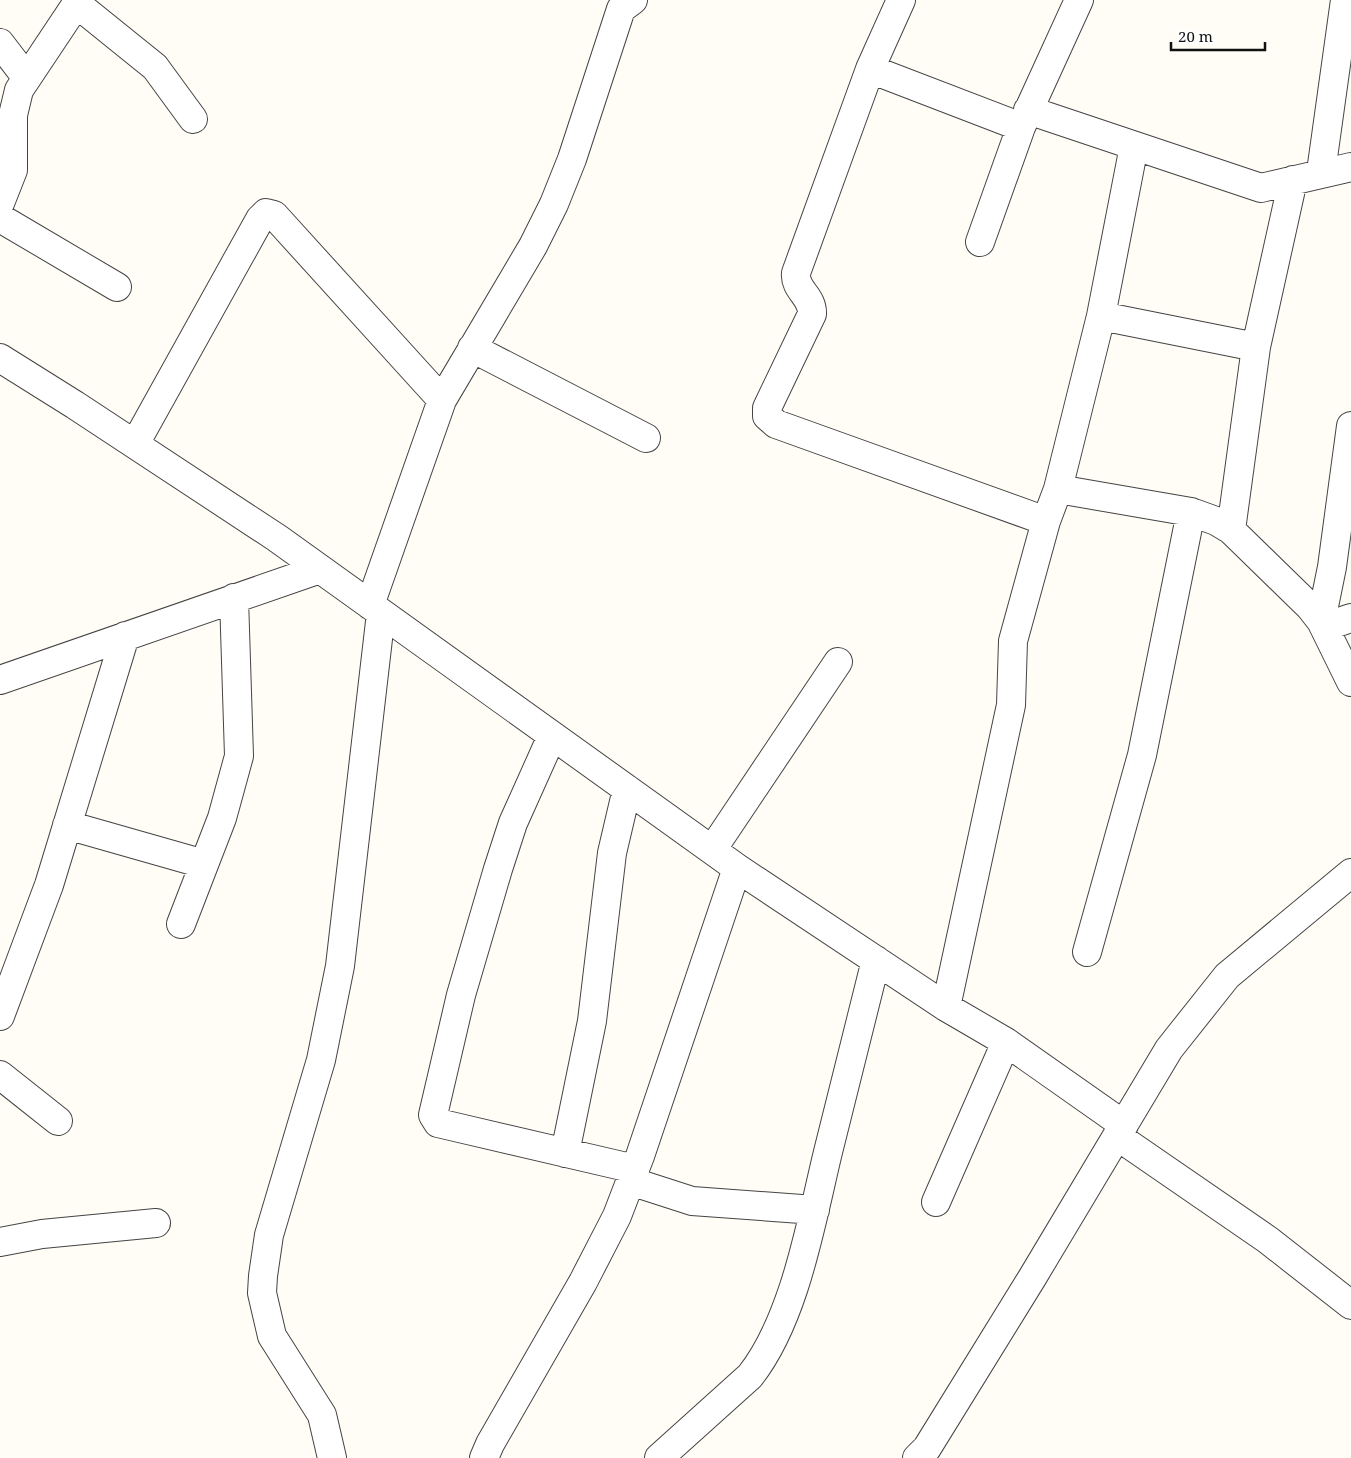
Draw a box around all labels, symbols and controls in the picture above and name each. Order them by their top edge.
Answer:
scale bar [1171,20,1265,52]
text: 20 m [1178,26,1213,46]

